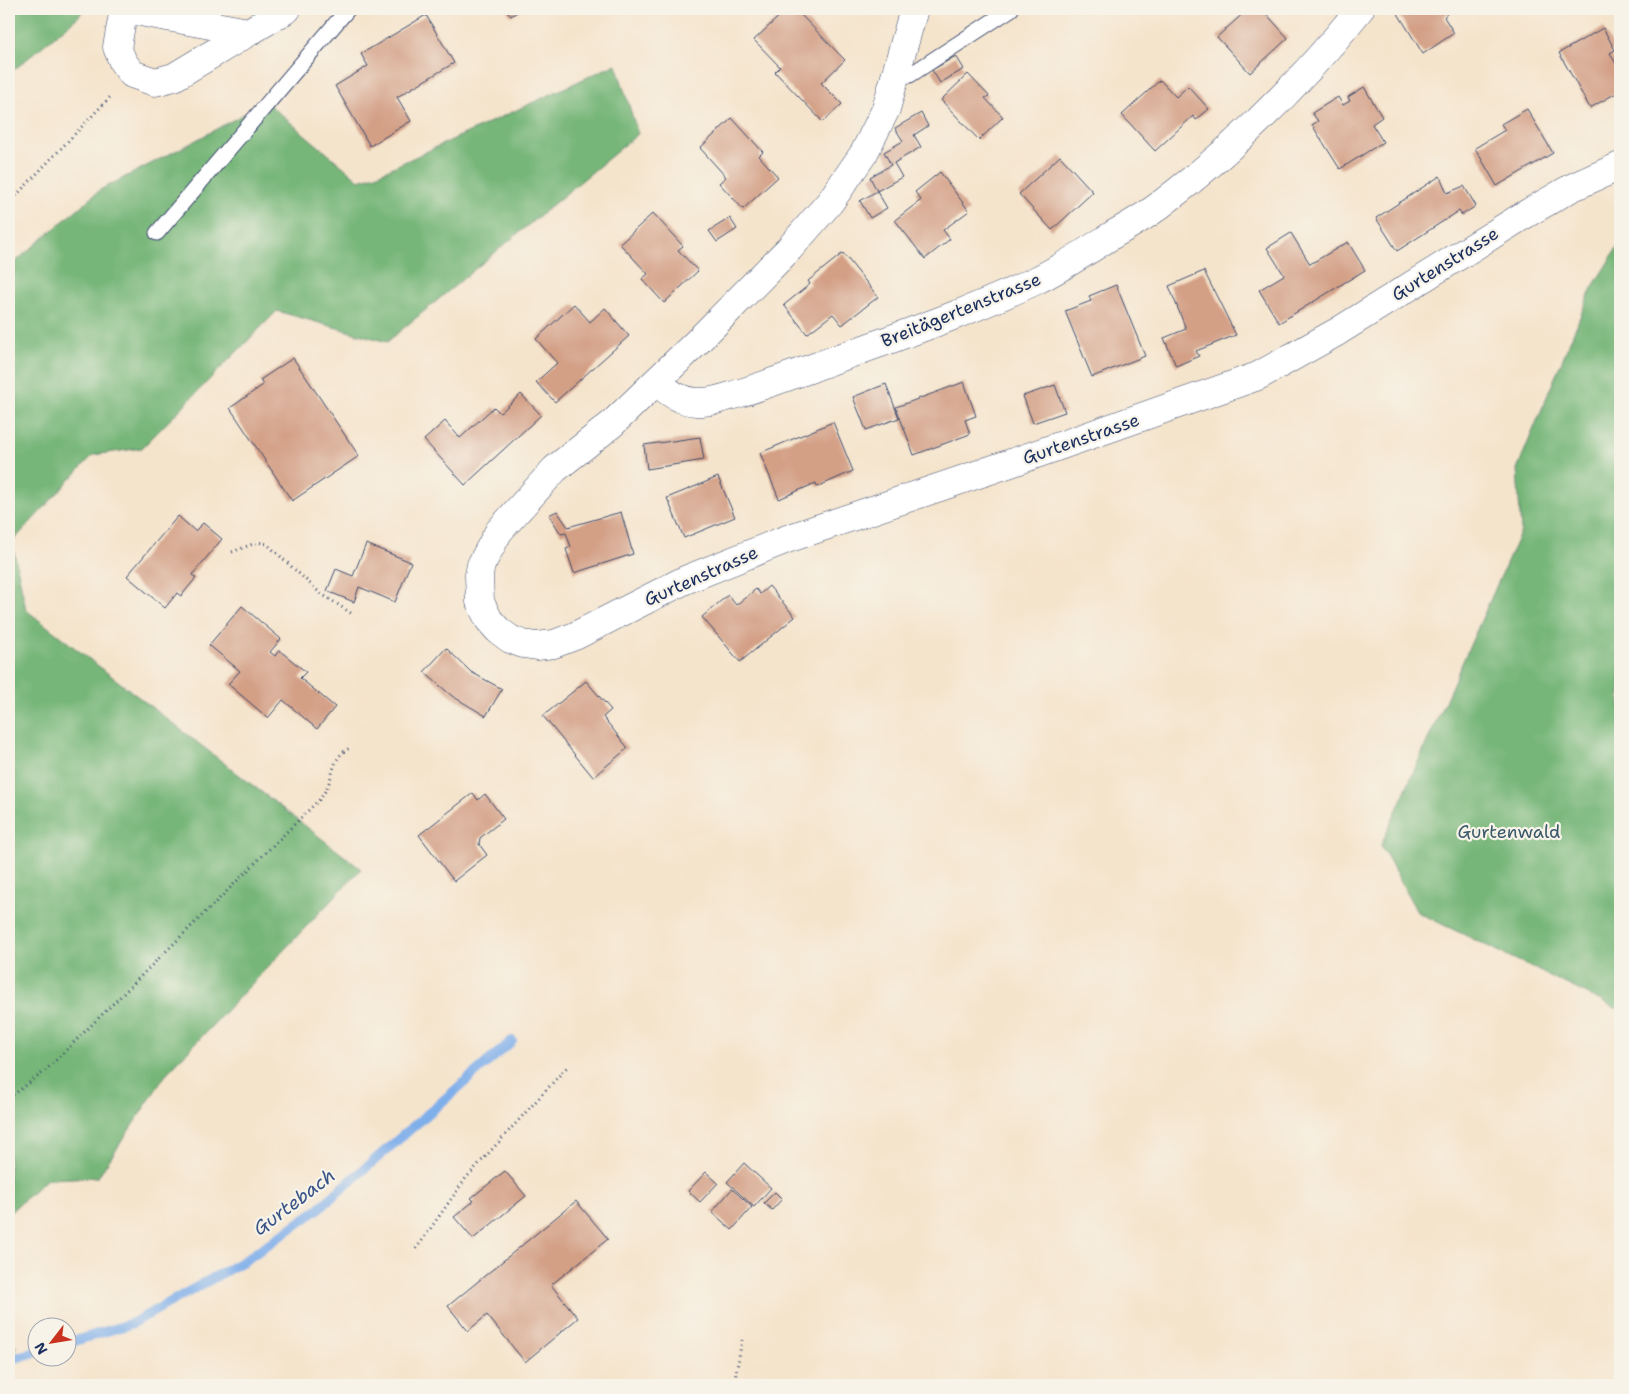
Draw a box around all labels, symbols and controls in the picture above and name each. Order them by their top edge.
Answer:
street label: Gurtenstrasse [1387,221,1503,307]
street label: Breitägertenstrasse [878,267,1044,353]
street label: Gurtenstrasse [1019,408,1143,470]
street label: Gurtenstrasse [640,540,762,612]
park label: Gurtenwald [1457,820,1561,844]
water label: Gurtebach [248,1163,340,1241]
north arrow [28,1316,78,1366]
text: N [30,1339,51,1358]

